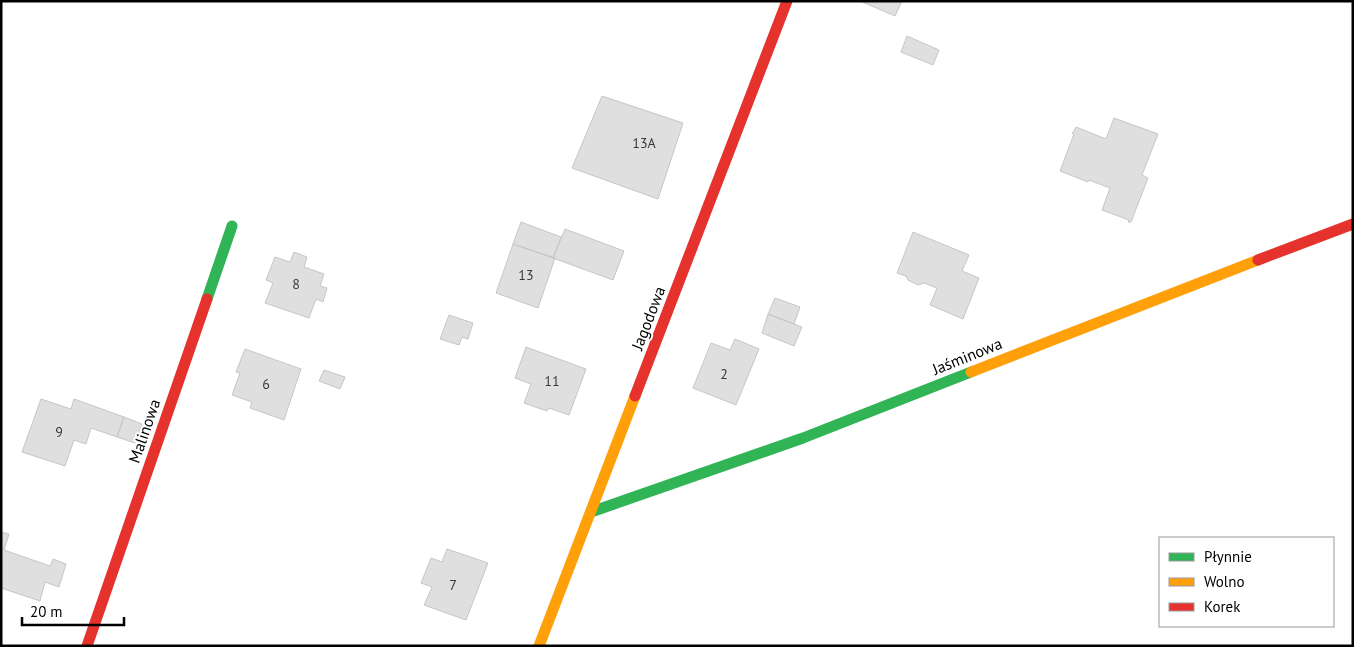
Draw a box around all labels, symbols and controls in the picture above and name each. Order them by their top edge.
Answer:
house number: 13A [632,134,657,152]
house number: 13 [518,266,534,284]
house number: 8 [292,275,300,293]
street label: Jagodowa [626,283,669,354]
street label: Jaśminowa [928,333,1005,379]
house number: 2 [720,365,728,383]
house number: 11 [544,372,560,390]
house number: 6 [262,375,270,393]
street label: Malinowa [124,396,164,466]
house number: 9 [55,423,63,441]
legend [1159,537,1334,627]
text: Płynnie [1204,547,1252,566]
text: Wolno [1204,572,1244,591]
house number: 7 [449,576,457,594]
scale bar [22,594,125,626]
text: Korek [1204,597,1241,616]
text: 20 m [30,602,63,621]

